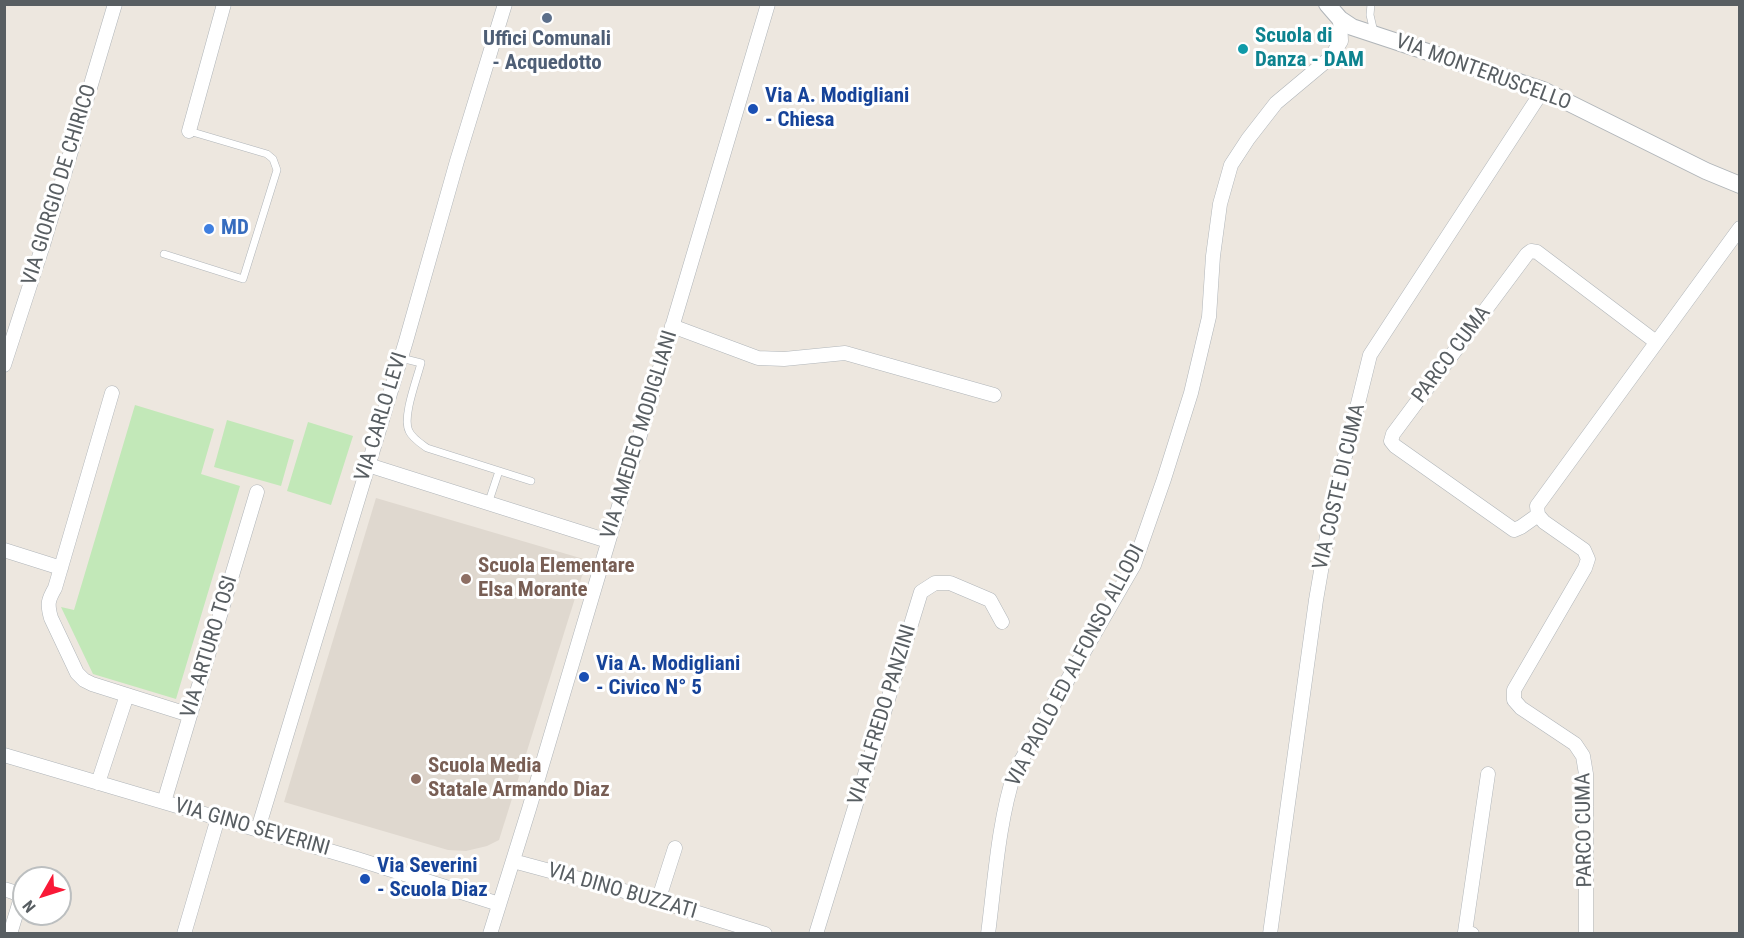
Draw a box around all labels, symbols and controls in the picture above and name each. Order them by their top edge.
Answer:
marker: Uffici Comunali - Acquedotto [540,11,554,25]
place label: Scuola di Danza - DAM [1255,24,1364,74]
place label: Uffici Comunali - Acquedotto [483,27,611,77]
street label: VIA MONTERUSCELLO [1392,30,1574,116]
marker: Scuola di Danza - DAM [1236,42,1250,56]
street label: VIA GIORGIO DE CHIRICO [17,81,103,289]
place label: Via A. Modigliani - Chiesa [765,84,909,134]
marker: Via A. Modigliani - Chiesa [746,102,760,116]
place label: MD [221,216,249,242]
marker: MD [202,222,216,236]
street label: PARCO CUMA [1407,302,1497,408]
street label: VIA AMEDEO MODIGLIANI [596,328,684,542]
street label: VIA CARLO LEVI [350,349,414,485]
street label: VIA COSTE DI CUMA [1309,402,1371,572]
street label: VIA PAOLO ED ALFONSO ALLODI [1001,541,1151,791]
place label: Scuola Elementare Elsa Morante [478,554,635,604]
marker: Scuola Elementare Elsa Morante [459,572,473,586]
street label: VIA ARTURO TOSI [176,573,244,721]
street label: VIA ALFREDO PANZINI [844,622,922,808]
place label: Via A. Modigliani - Civico N° 5 [596,652,740,702]
marker: Via A. Modigliani - Civico N° 5 [577,670,591,684]
place label: Scuola Media Statale Armando Diaz [428,754,610,804]
marker: Scuola Media Statale Armando Diaz [409,772,423,786]
street label: PARCO CUMA [1571,772,1599,888]
street label: VIA GINO SEVERINI [171,794,333,862]
place label: Via Severini - Scuola Diaz [377,854,488,904]
street label: VIA DINO BUZZATI [544,859,700,925]
north arrow [12,866,72,926]
marker: Via Severini - Scuola Diaz [358,872,372,886]
text: N [19,897,40,916]

